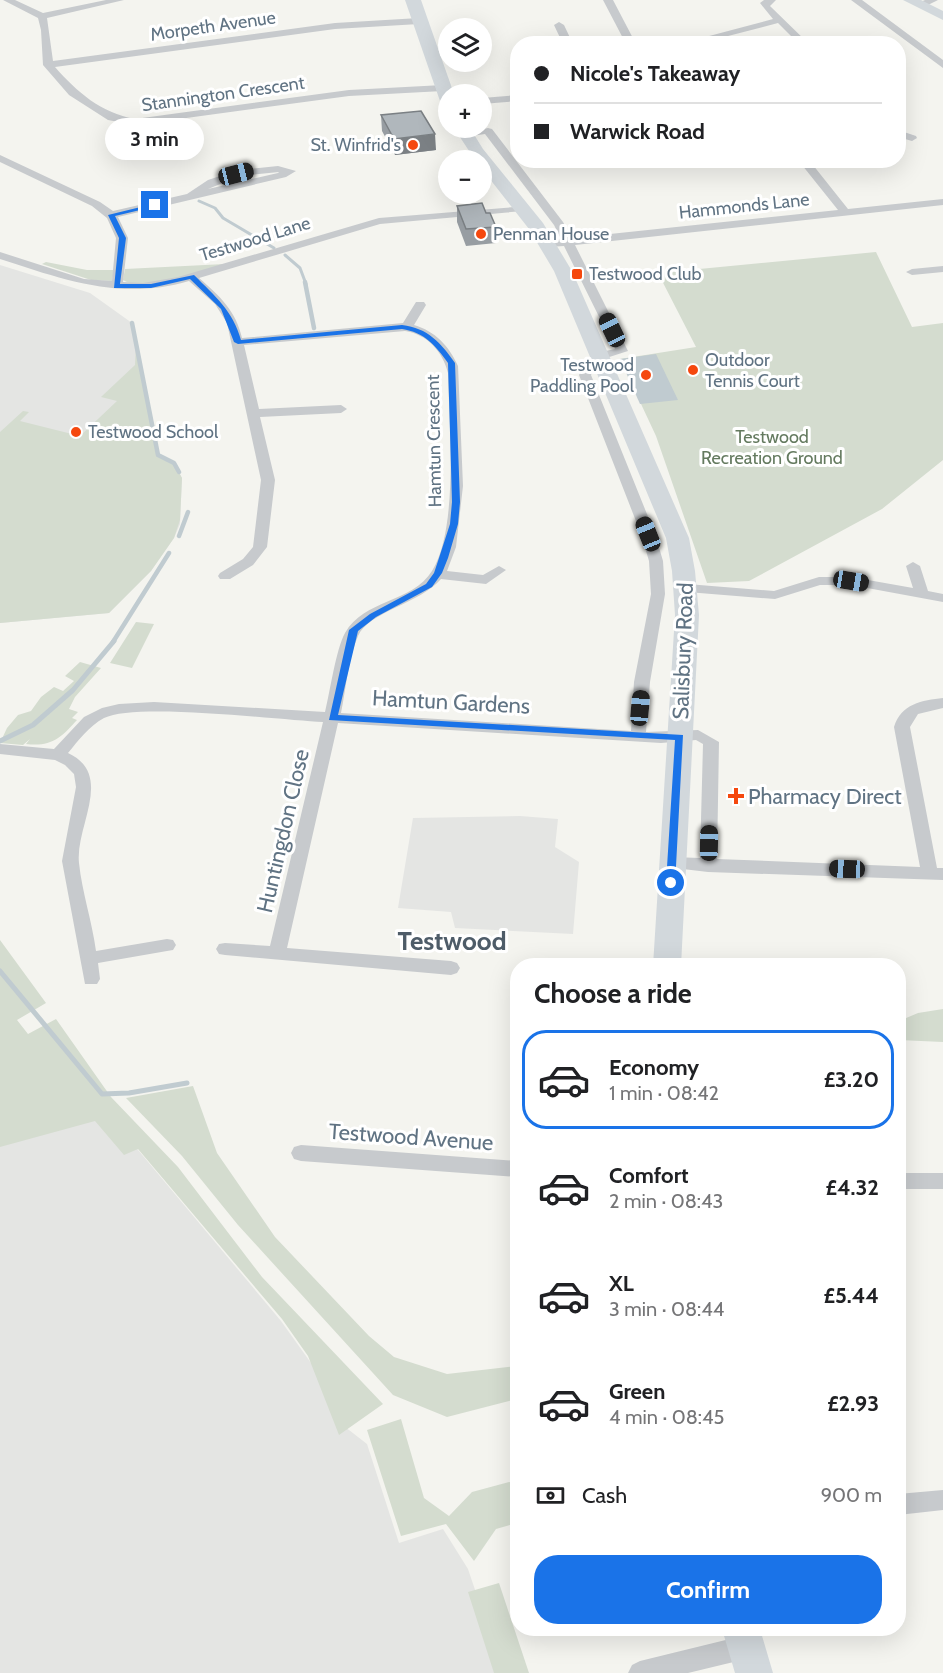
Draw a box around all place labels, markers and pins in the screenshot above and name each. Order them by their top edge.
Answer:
place label: St. Winfrid's [310,134,401,156]
marker: St. Winfrid's [406,138,420,152]
place label: Penman House [493,223,609,245]
marker: Penman House [474,227,488,241]
place label: Testwood Club [589,263,701,285]
marker: Testwood Club [570,267,584,281]
place label: Outdoor Tennis Court [705,349,800,392]
place label: Testwood Paddling Pool [530,354,635,397]
marker: Outdoor Tennis Court [686,363,700,377]
marker: Testwood Paddling Pool [639,368,653,382]
place label: Testwood School [88,421,219,443]
marker: Testwood School [69,425,83,439]
place label: Pharmacy Direct [748,783,902,810]
marker: Pharmacy Direct [729,789,743,803]

